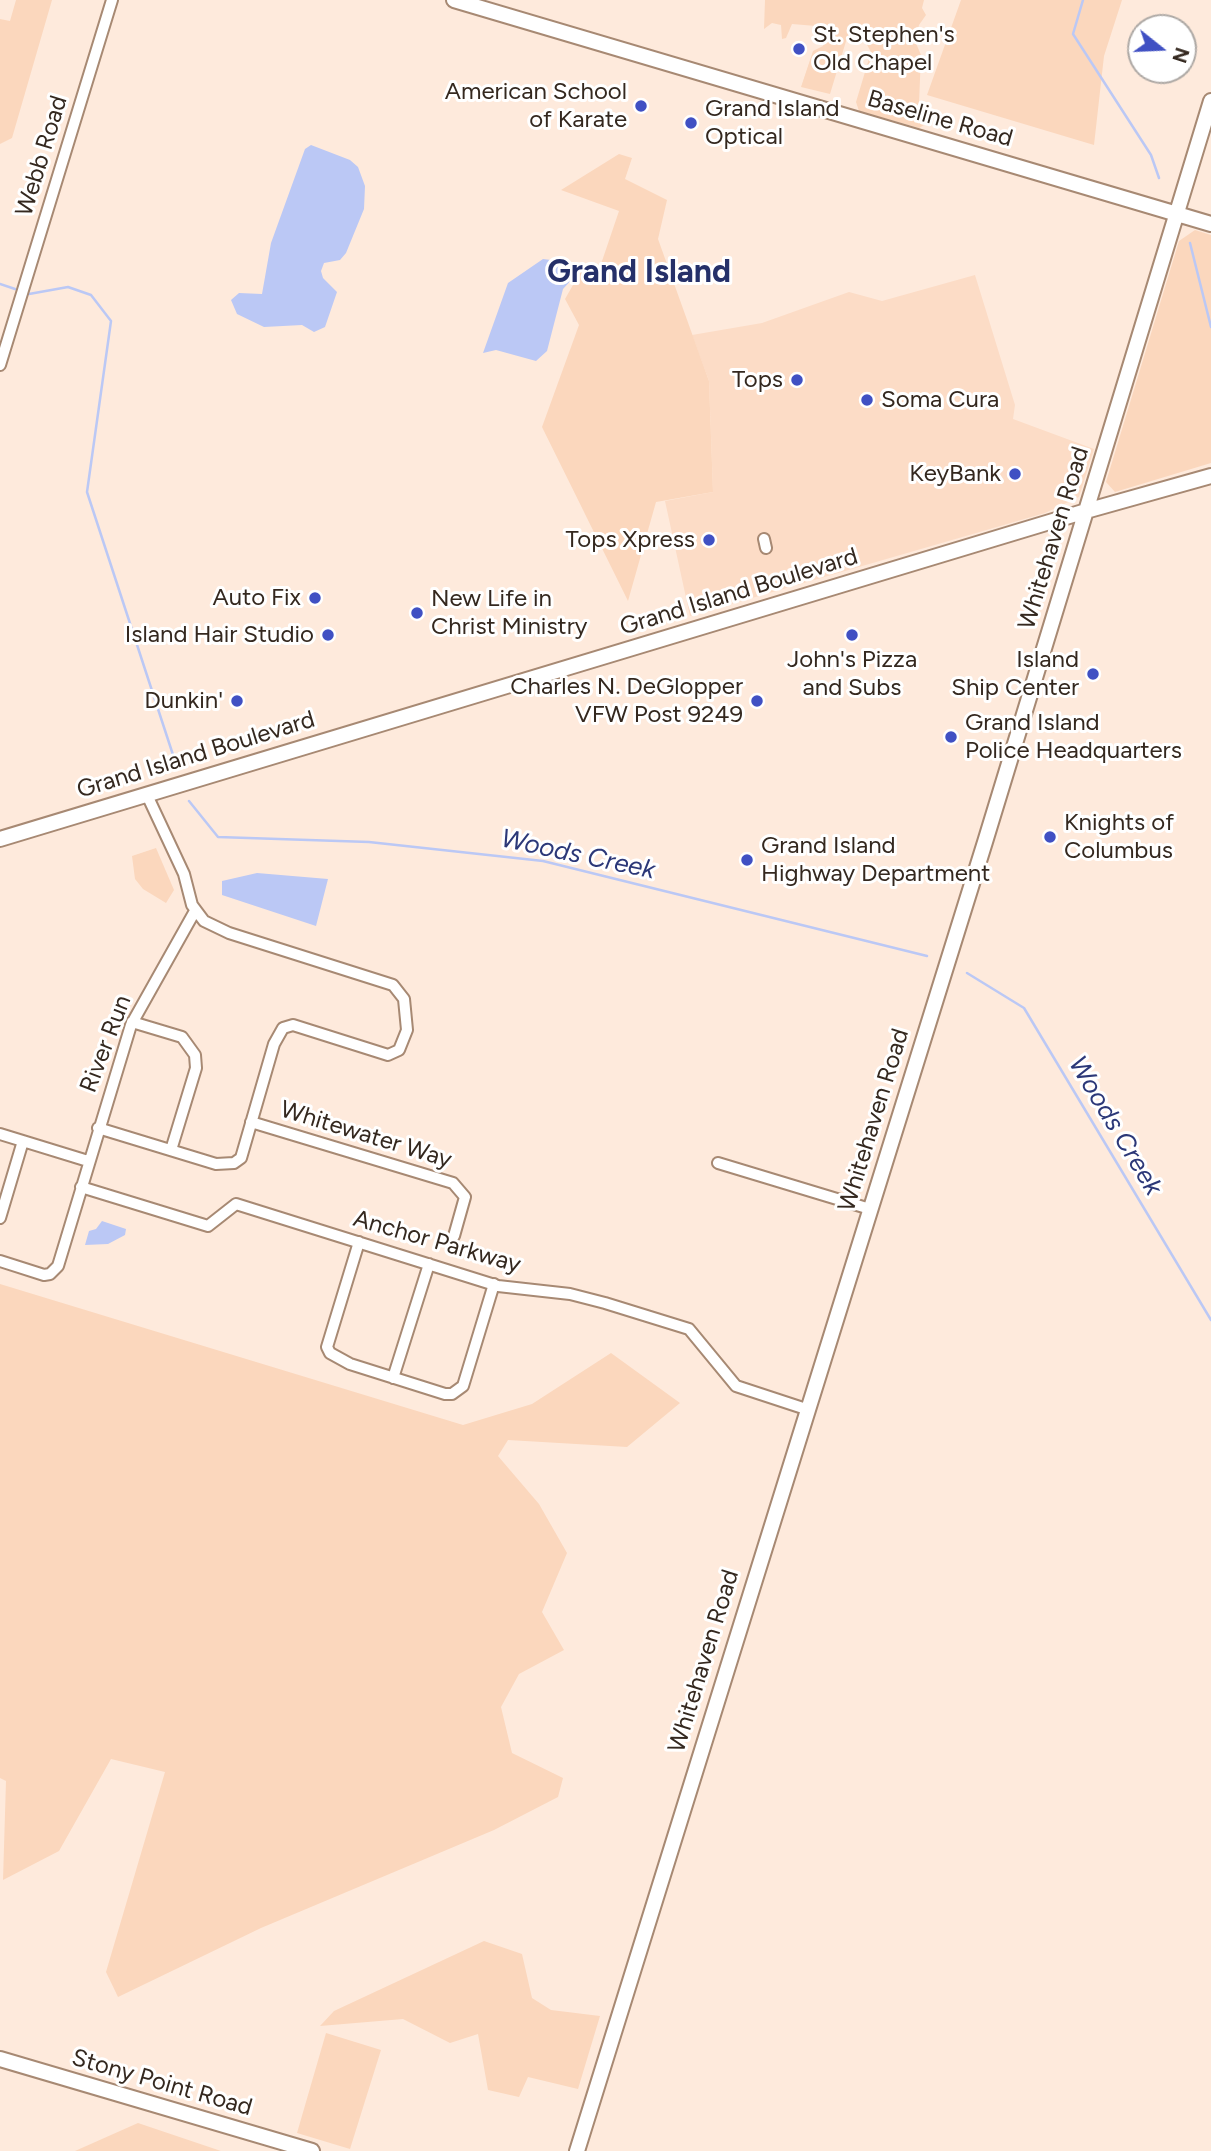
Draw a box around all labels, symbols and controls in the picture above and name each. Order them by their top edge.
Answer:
north arrow [1127,14,1197,84]
place label: St. Stephen's Old Chapel [813,21,955,77]
marker: St. Stephen's Old Chapel [791,41,807,57]
text: N [1167,44,1194,66]
place label: American School of Karate [445,78,627,134]
street label: Baseline Road [864,85,1016,153]
street label: Webb Road [10,92,74,220]
place label: Grand Island Optical [705,95,840,151]
marker: American School of Karate [633,98,649,114]
marker: Grand Island Optical [683,115,699,131]
district label: Grand Island [547,254,731,292]
place label: Tops [732,366,783,394]
marker: Tops [789,372,805,388]
place label: Soma Cura [881,386,999,414]
marker: Soma Cura [859,392,875,408]
street label: Whitehaven Road [1013,443,1095,633]
place label: KeyBank [909,460,1001,488]
marker: KeyBank [1007,466,1023,482]
place label: Tops Xpress [566,526,695,554]
marker: Tops Xpress [701,532,717,548]
street label: Grand Island Boulevard [617,542,861,642]
place label: Auto Fix [213,584,301,612]
place label: New Life in Christ Ministry [431,585,587,641]
marker: Auto Fix [307,590,323,606]
marker: New Life in Christ Ministry [409,605,425,621]
place label: Island Hair Studio [125,621,314,649]
marker: Island Hair Studio [320,627,336,643]
marker: John's Pizza and Subs [844,627,860,643]
place label: John's Pizza and Subs [787,646,917,702]
place label: Island Ship Center [951,646,1079,702]
marker: Island Ship Center [1085,666,1101,682]
place label: Charles N. DeGlopper VFW Post 9249 [510,673,743,729]
place label: Dunkin' [144,687,223,715]
marker: Dunkin' [229,693,245,709]
marker: Charles N. DeGlopper VFW Post 9249 [749,693,765,709]
street label: Grand Island Boulevard [74,705,318,805]
place label: Grand Island Police Headquarters [965,709,1182,765]
marker: Grand Island Police Headquarters [943,729,959,745]
place label: Knights of Columbus [1064,809,1174,865]
water label: Woods Creek [498,823,658,887]
marker: Knights of Columbus [1042,829,1058,845]
place label: Grand Island Highway Department [761,832,990,888]
marker: Grand Island Highway Department [739,852,755,868]
street label: River Run [74,991,138,1097]
street label: Whitehaven Road [833,1025,915,1215]
water label: Woods Creek [1061,1051,1169,1201]
street label: Whitewater Way [277,1095,455,1175]
street label: Anchor Parkway [350,1204,524,1280]
street label: Whitehaven Road [663,1566,745,1756]
street label: Stony Point Road [69,2043,255,2123]

